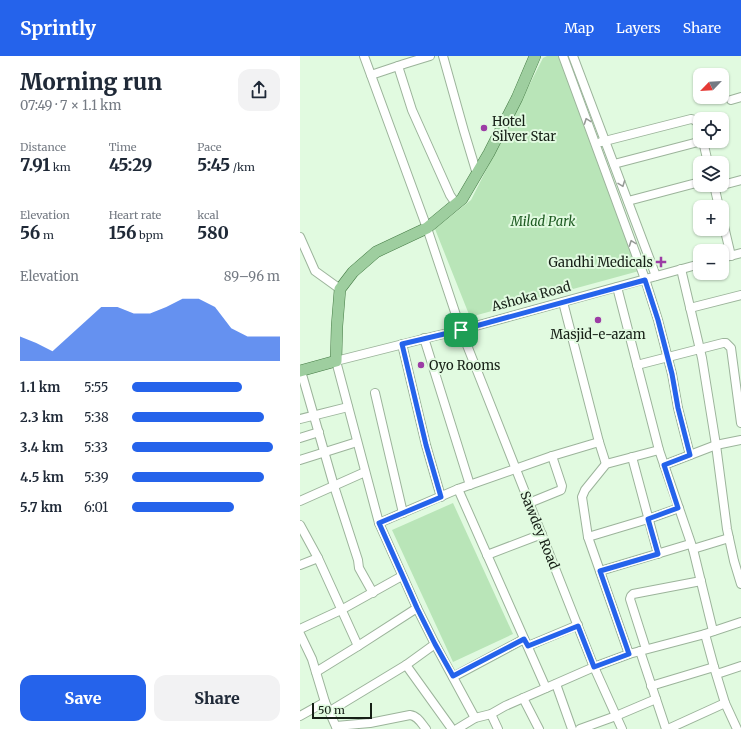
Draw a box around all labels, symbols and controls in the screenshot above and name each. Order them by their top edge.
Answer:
text: Sprintly [20,16,96,40]
text: Map [564,19,594,37]
text: Layers [616,19,661,37]
text: Share [683,19,721,37]
text: Morning run [20,68,162,96]
north arrow [693,68,729,104]
map controls [693,68,729,280]
button: share [238,69,280,111]
text: 07:49 · 7 × 1.1 km [20,97,121,114]
button: locate [693,112,729,148]
place label: Hotel Silver Star [492,113,556,145]
one-way arrow [583,117,591,124]
marker: Hotel Silver Star [479,123,489,133]
text: Distance [20,140,66,154]
text: Time [109,140,137,154]
text: Pace [197,140,221,154]
text: 7.91 [20,154,50,176]
text: 45:29 [109,154,152,176]
text: 5:45 [197,154,230,176]
button: layers [693,156,729,192]
text: km [50,160,71,174]
text: /km [230,160,255,174]
one-way arrow [617,181,625,188]
button: + [693,200,729,236]
text: Elevation [20,208,70,222]
text: Heart rate [109,208,161,222]
text: kcal [197,208,219,222]
park label: Milad Park [510,213,575,230]
text: 56 [20,222,40,244]
text: 156 [109,222,137,244]
text: 580 [197,222,229,244]
text: m [40,228,54,242]
text: bpm [137,228,163,242]
one-way arrow [628,239,636,246]
button: − [693,244,729,280]
place label: Gandhi Medicals [549,254,653,271]
marker: Gandhi Medicals [656,257,666,267]
text: Elevation [20,268,79,285]
text: 89–96 m [224,268,280,285]
street label: Ashoka Road [489,278,573,315]
pin [444,313,478,347]
marker: Masjid-e-azam [593,315,603,325]
icon: arrive [450,319,472,341]
place label: Masjid-e-azam [550,326,646,343]
place label: Oyo Rooms [429,357,500,374]
marker: Oyo Rooms [416,360,426,370]
text: 1.1 km [20,379,60,396]
text: 5:55 [84,379,108,396]
text: 2.3 km [20,409,63,426]
text: 5:38 [84,409,109,426]
text: 3.4 km [20,439,63,456]
text: 5:33 [84,439,108,456]
text: 4.5 km [20,469,64,486]
text: 5:39 [84,469,109,486]
street label: Sawdey Road [516,489,563,572]
text: 5.7 km [20,499,62,516]
text: 6:01 [84,499,108,516]
button: Save [20,675,146,721]
button: Share [154,675,280,721]
scale bar [312,701,372,720]
text: 50 m [318,703,345,717]

